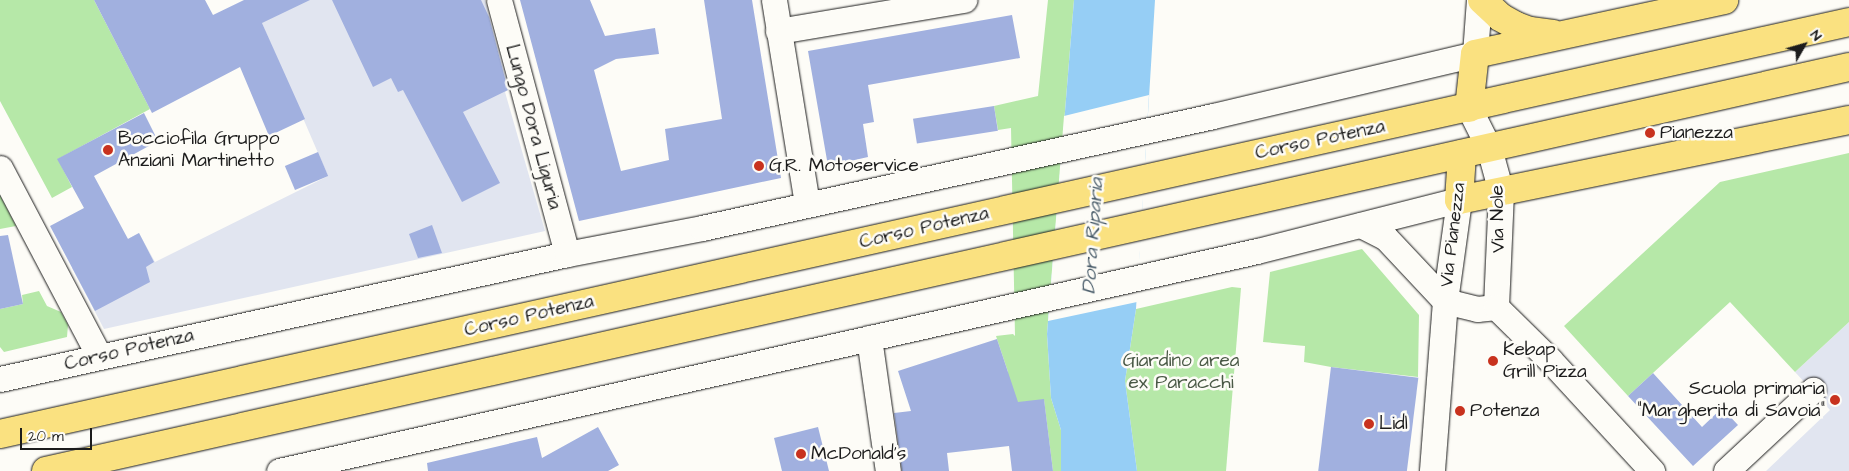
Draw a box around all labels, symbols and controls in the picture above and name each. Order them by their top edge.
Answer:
north arrow [1779,20,1829,70]
text: N [1805,26,1826,45]
street label: Lungo Dora Liguria [500,42,566,212]
street label: Corso Potenza [1253,115,1387,165]
place label: Pianezza [1660,122,1733,144]
marker: Pianezza [1644,127,1656,139]
place label: Bocciofila Gruppo Anziani Martinetto [118,128,279,172]
marker: Bocciofila Gruppo Anziani Martinetto [102,144,114,156]
place label: G.R. Motoservice [769,155,919,177]
marker: G.R. Motoservice [753,160,765,172]
water label: Dora Riparia [1077,177,1109,295]
street label: Via Pianezza [1435,182,1471,288]
street label: Via Nole [1486,185,1510,253]
street label: Corso Potenza [857,202,991,254]
street label: Corso Potenza [462,290,596,342]
street label: Corso Potenza [62,324,196,376]
place label: Kebap Grill Pizza [1503,339,1587,383]
park label: Giardino area ex Paracchi [1123,350,1239,394]
marker: Kebap Grill Pizza [1487,355,1499,367]
place label: Scuola primaria "Margherita di Savoia" [1637,378,1825,422]
marker: Scuola primaria "Margherita di Savoia" [1829,394,1841,406]
place label: Potenza [1470,400,1539,422]
marker: Potenza [1454,405,1466,417]
place label: Lidl [1379,413,1408,435]
scale bar [22,418,95,450]
marker: Lidl [1363,418,1375,430]
text: 20 m [28,426,64,447]
place label: McDonald's [811,443,906,465]
marker: McDonald's [795,448,807,460]

